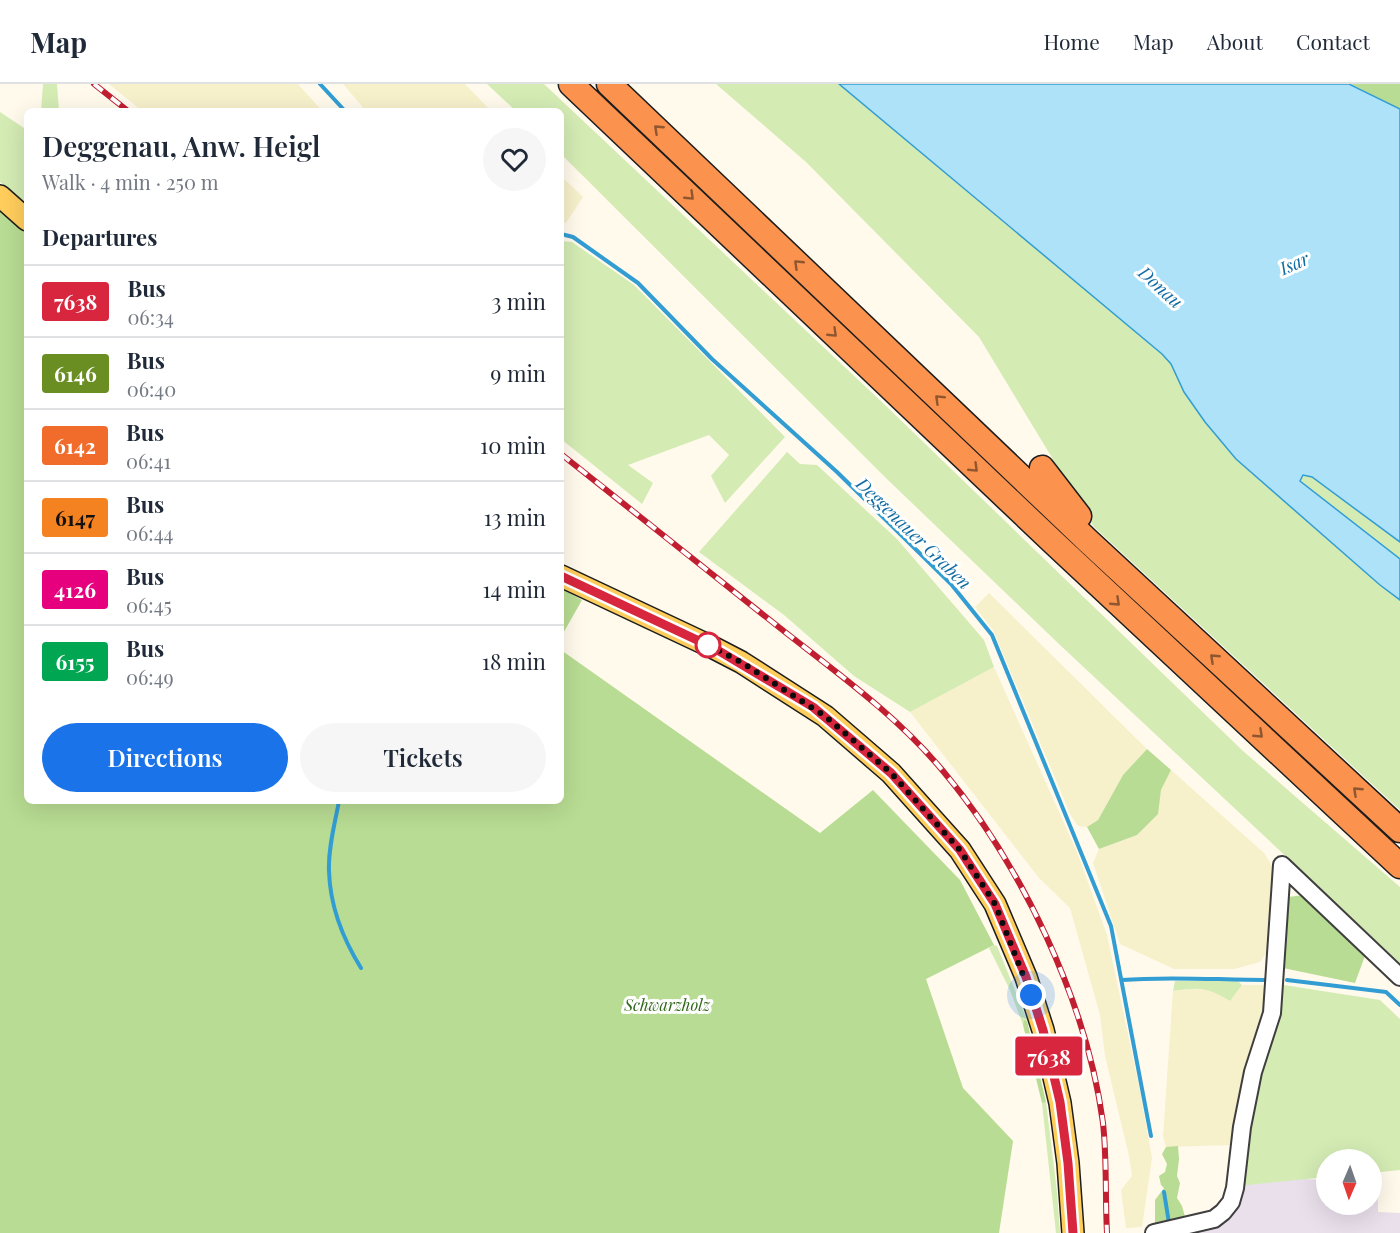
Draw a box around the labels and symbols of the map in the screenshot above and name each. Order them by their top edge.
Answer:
one-way arrow [654,125,664,136]
one-way arrow [683,189,694,200]
water label: Isar [1275,245,1314,280]
water label: Donau [1133,260,1188,313]
one-way arrow [795,261,806,272]
one-way arrow [827,326,837,337]
one-way arrow [935,395,946,406]
one-way arrow [967,460,978,471]
water label: Deggenauer Graben [851,471,977,594]
one-way arrow [1109,594,1120,605]
unlabelled marker [695,632,721,658]
one-way arrow [1210,654,1221,665]
one-way arrow [1251,727,1262,738]
one-way arrow [1353,787,1364,798]
your location [1016,980,1046,1010]
park label: Schwarzholz [623,994,711,1015]
line badge: 7638 [1007,1036,1091,1076]
north arrow [1316,1149,1382,1215]

